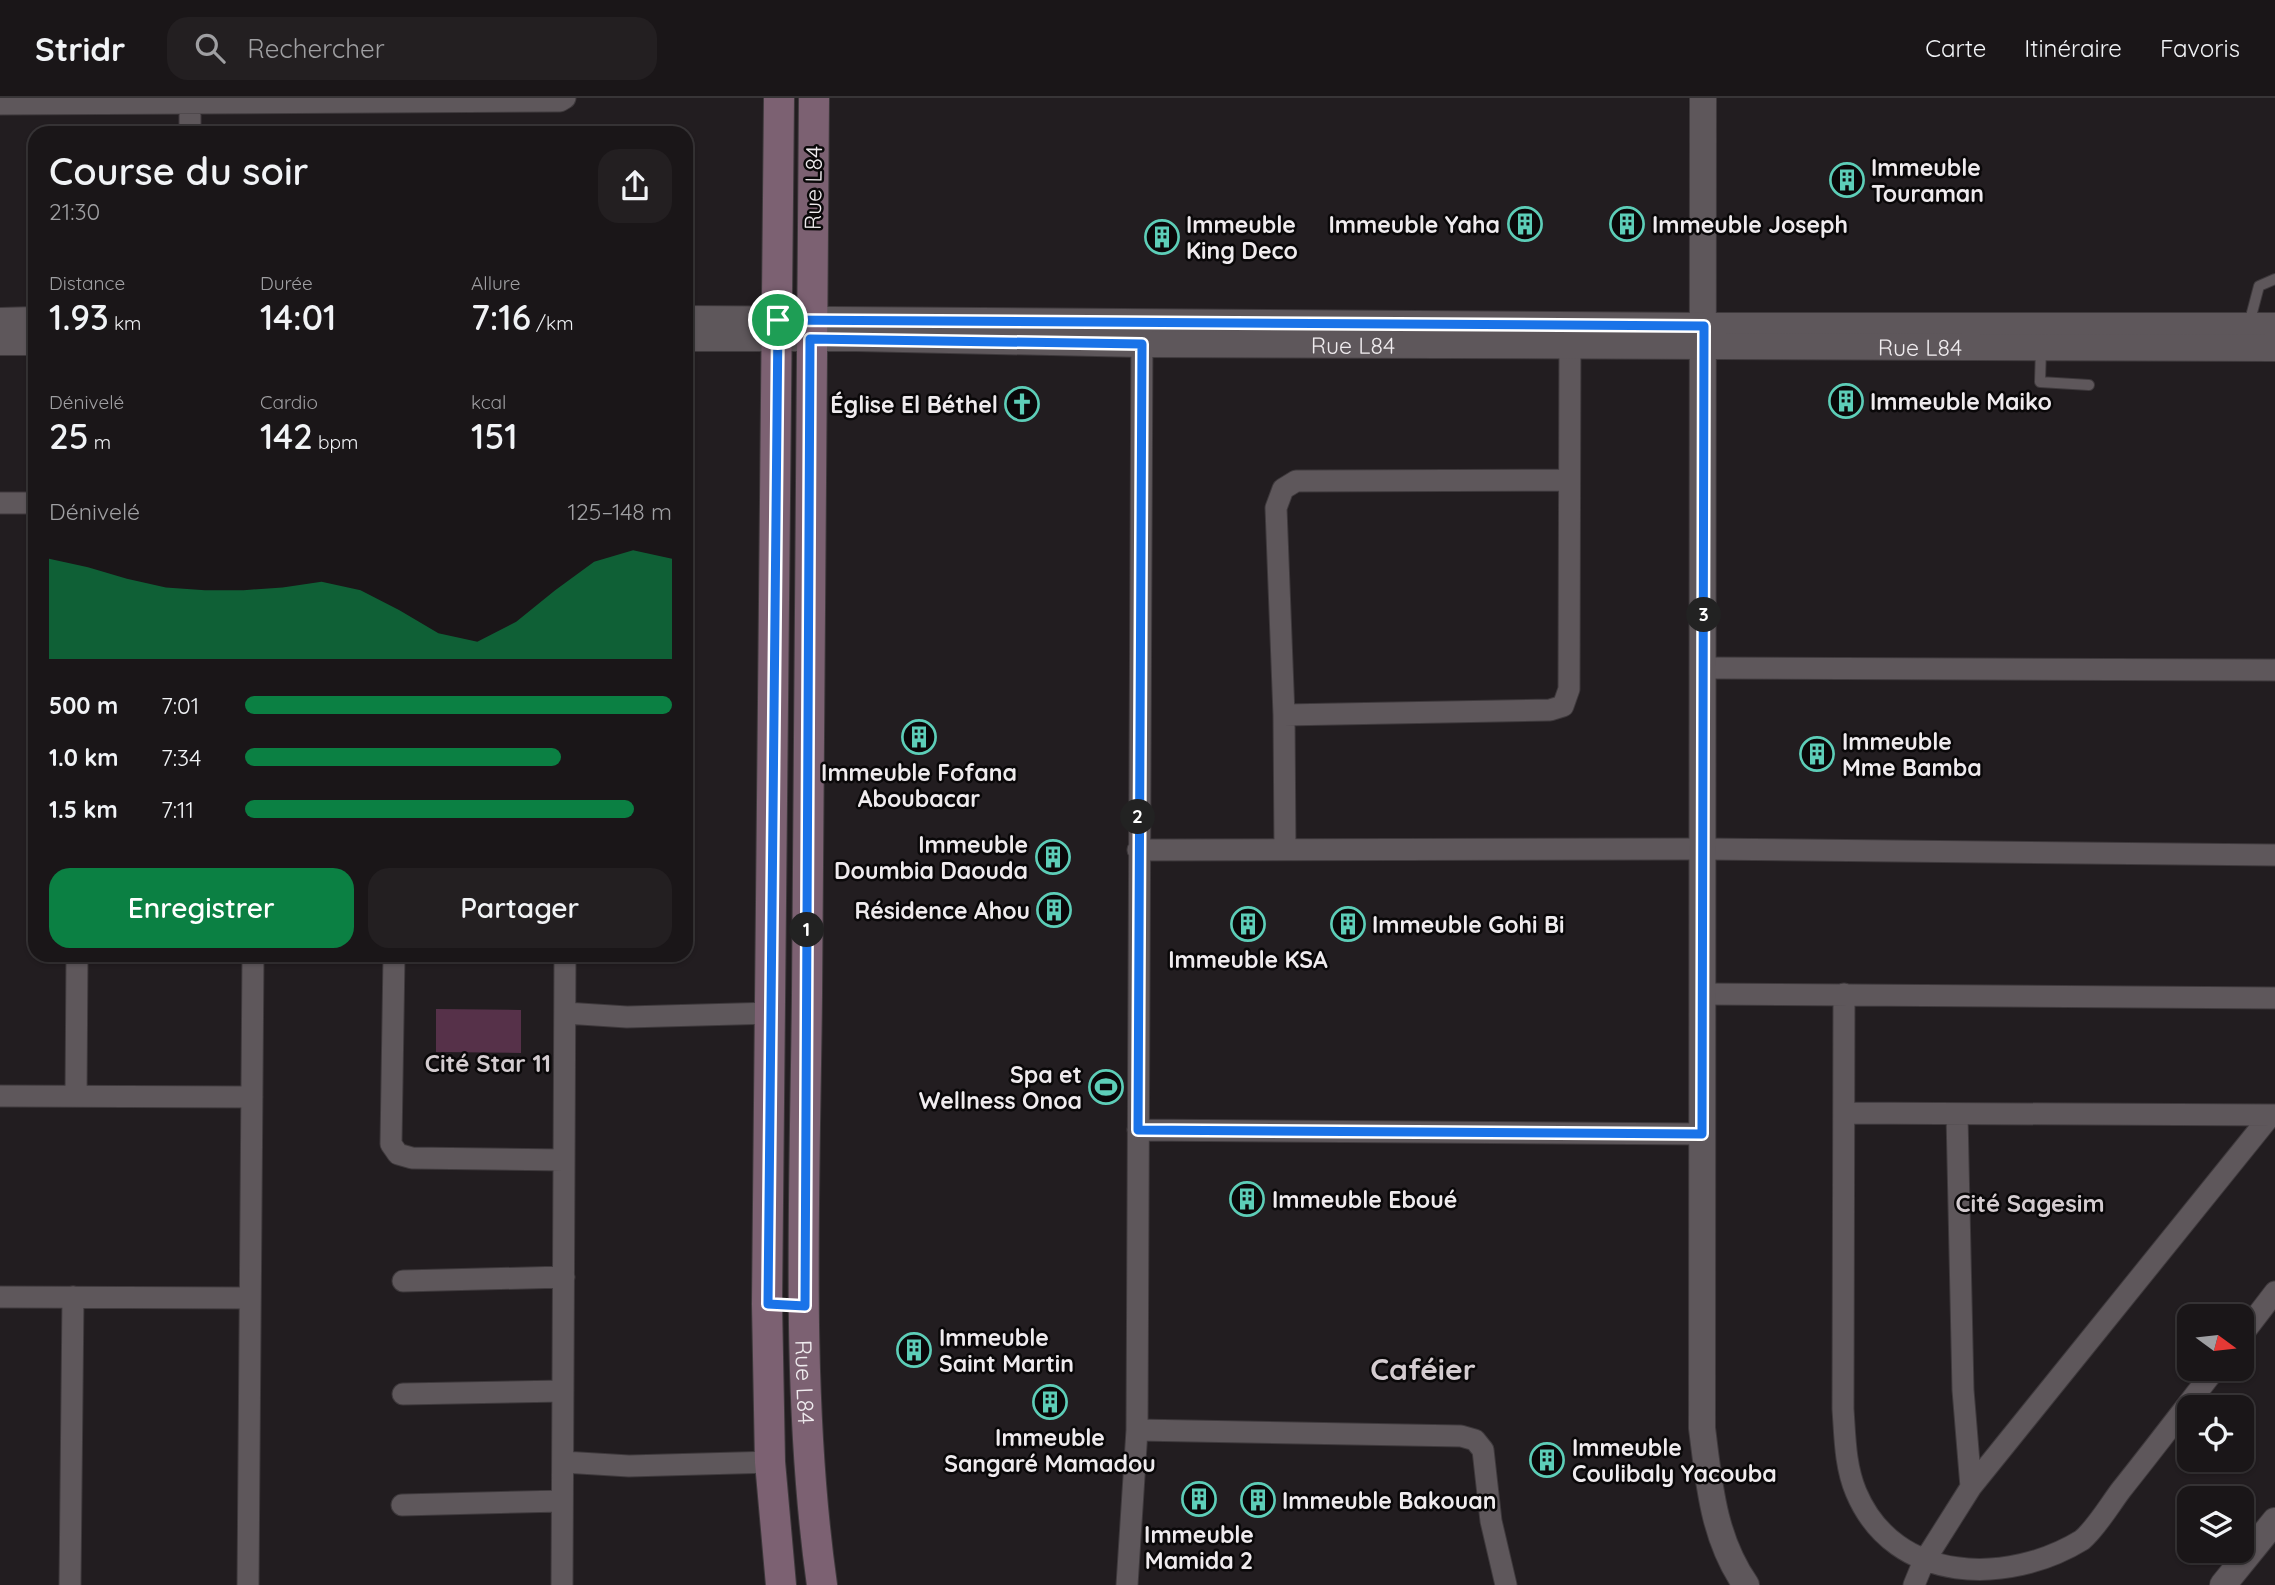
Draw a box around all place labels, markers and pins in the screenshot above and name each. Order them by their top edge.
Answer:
place label: Immeuble Touraman [1871,153,1984,208]
building icon: Immeuble Touraman [1828,161,1866,199]
building icon: Immeuble Yaha [1506,205,1544,243]
building icon: Immeuble Joseph [1608,205,1646,243]
place label: Immeuble King Deco [1186,210,1298,265]
place label: Immeuble Yaha [1328,210,1500,239]
place label: Immeuble Joseph [1652,210,1848,239]
building icon: Immeuble King Deco [1143,218,1181,256]
pin [748,290,808,350]
building icon: Immeuble Maiko [1827,382,1865,420]
church icon: Église El Béthel [1003,385,1041,423]
place label: Immeuble Maiko [1870,387,2052,416]
place label: Église El Béthel [830,390,998,419]
pin: 3 [1686,598,1722,632]
building icon: Immeuble Fofana Aboubacar [900,718,938,756]
place label: Immeuble Mme Bamba [1842,727,1982,782]
building icon: Immeuble Mme Bamba [1798,735,1836,773]
place label: Immeuble Fofana Aboubacar [821,758,1017,813]
pin: 2 [1120,800,1156,834]
place label: Immeuble Doumbia Daouda [834,830,1028,885]
building icon: Immeuble Doumbia Daouda [1034,838,1072,876]
building icon: Résidence Ahou [1035,891,1073,929]
place label: Résidence Ahou [855,896,1030,925]
building icon: Immeuble KSA [1229,905,1267,943]
building icon: Immeuble Gohi Bi [1329,905,1367,943]
place label: Immeuble Gohi Bi [1372,910,1564,939]
pin: 1 [790,912,824,948]
place label: Immeuble KSA [1168,945,1328,974]
place label: Spa et Wellness Onoa [919,1060,1082,1115]
sports icon: Spa et Wellness Onoa [1087,1068,1125,1106]
building icon: Immeuble Eboué [1228,1180,1266,1218]
place label: Immeuble Eboué [1272,1185,1457,1214]
place label: Immeuble Saint Martin [939,1323,1074,1378]
building icon: Immeuble Saint Martin [895,1331,933,1369]
building icon: Immeuble Sangaré Mamadou [1031,1383,1069,1421]
place label: Immeuble Sangaré Mamadou [944,1423,1156,1478]
place label: Immeuble Coulibaly Yacouba [1572,1433,1777,1488]
building icon: Immeuble Coulibaly Yacouba [1528,1441,1566,1479]
building icon: Immeuble Mamida 2 [1180,1480,1218,1518]
building icon: Immeuble Bakouan [1239,1481,1277,1519]
place label: Immeuble Bakouan [1282,1486,1496,1515]
place label: Immeuble Mamida 2 [1144,1520,1254,1575]

